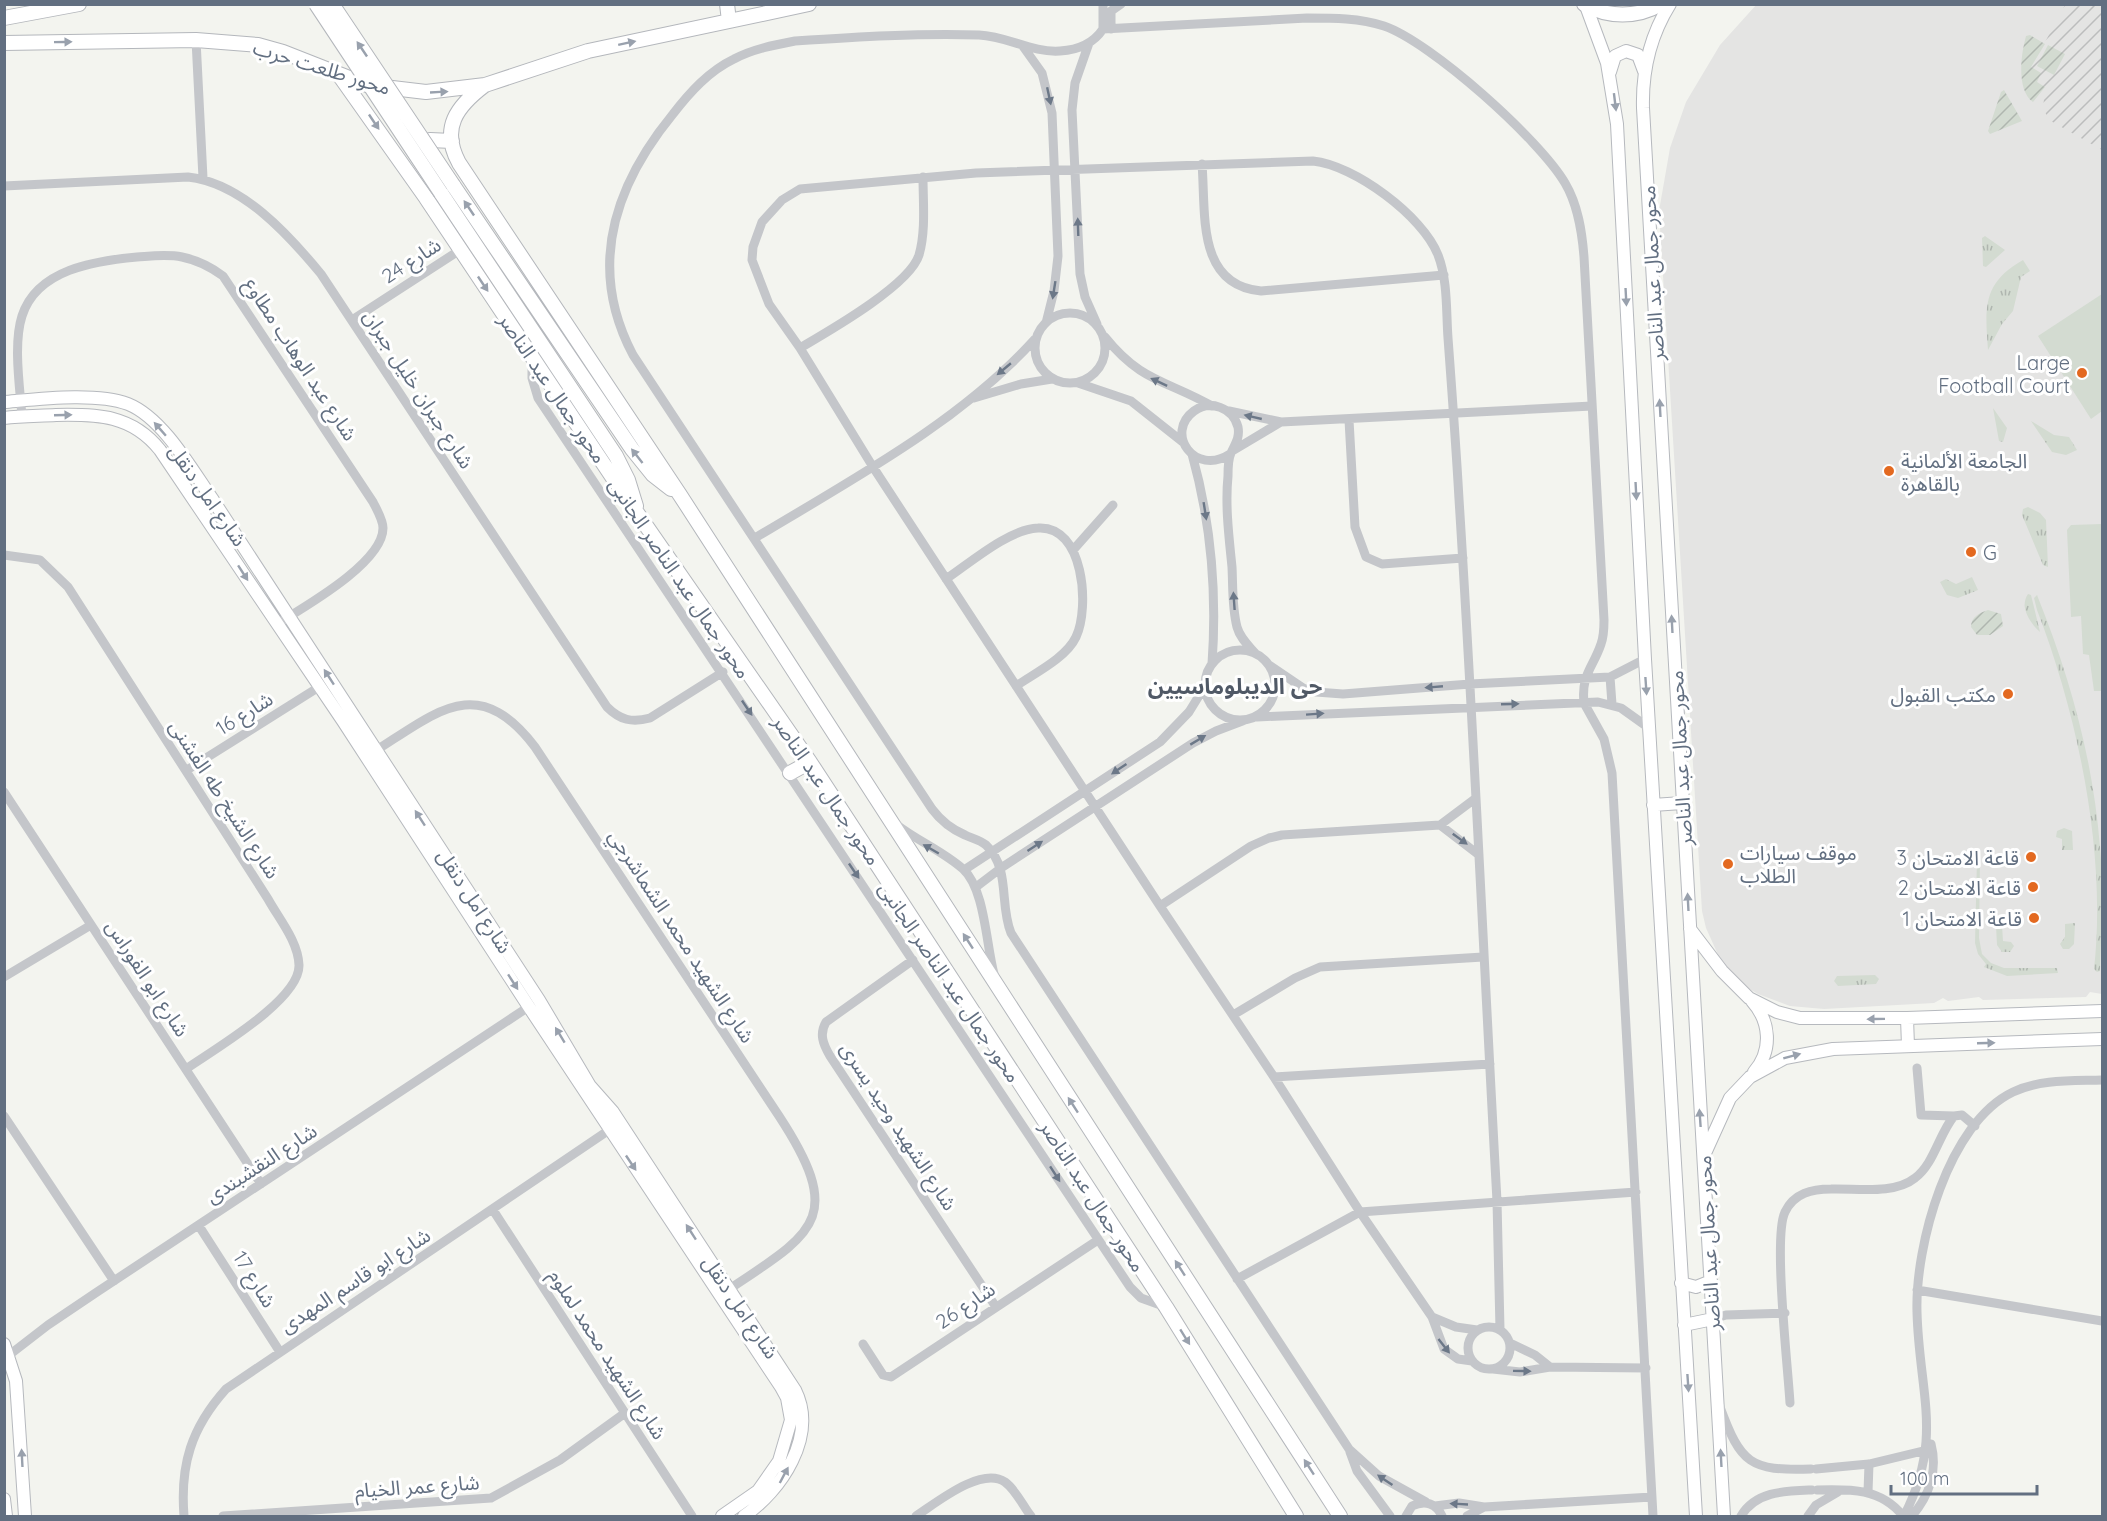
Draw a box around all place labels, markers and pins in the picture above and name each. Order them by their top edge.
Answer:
place label: Large Football Court [1938,350,2070,398]
marker: Large Football Court [2075,366,2089,380]
place label: الجامعة الألمانية بالقاهرة [1901,448,2027,496]
marker: الجامعة الألمانية بالقاهرة [1882,464,1896,478]
place label: G [1983,540,1997,565]
marker: G [1964,545,1978,559]
place label: مكتب القبول [1891,682,1996,707]
marker: مكتب القبول [2001,687,2015,701]
place label: موقف سيارات الطلاب [1740,840,1857,888]
place label: قاعة الامتحان 3 [1896,845,2019,870]
marker: قاعة الامتحان 3 [2024,850,2038,864]
marker: موقف سيارات الطلاب [1721,857,1735,871]
place label: قاعة الامتحان 2 [1898,875,2021,900]
marker: قاعة الامتحان 2 [2026,880,2040,894]
place label: قاعة الامتحان 1 [1903,906,2022,931]
marker: قاعة الامتحان 1 [2027,911,2041,925]

